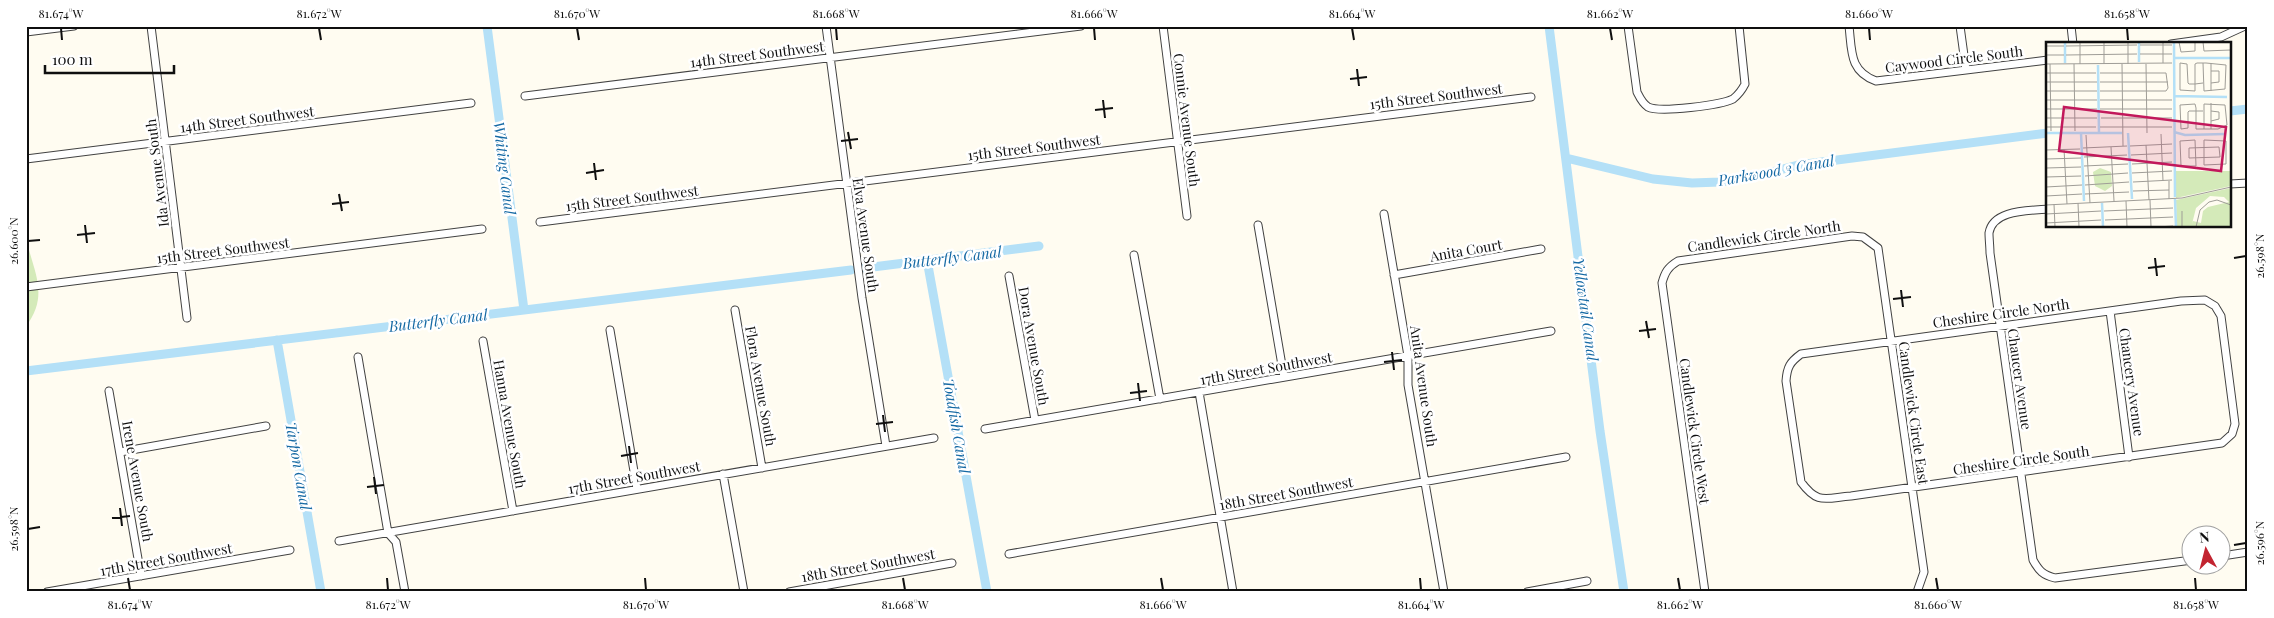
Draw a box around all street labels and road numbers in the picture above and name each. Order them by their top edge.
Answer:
street label: 14th Street Southwest [689,36,826,72]
street label: Caywood Circle South [1884,41,2025,77]
street label: Connie Avenue South [1169,52,1205,189]
street label: 15th Street Southwest [1368,78,1505,114]
street label: 14th Street Southwest [179,101,316,137]
street label: Ida Avenue South [141,117,173,228]
street label: 15th Street Southwest [966,129,1103,165]
street label: Elva Avenue South [849,177,884,294]
street label: 15th Street Southwest [564,180,701,216]
street label: Candlewick Circle North [1686,216,1842,256]
street label: 15th Street Southwest [155,232,292,268]
street label: Anita Court [1427,234,1505,266]
street label: Dora Avenue South [1014,285,1054,408]
street label: Cheshire Circle North [1931,294,2071,332]
street label: Anita Avenue South [1406,323,1442,449]
street label: Flora Avenue South [741,324,781,448]
street label: Chaucer Avenue [2003,327,2037,431]
street label: Chancery Avenue [2115,327,2149,437]
street label: Candlewick Circle East [1895,340,1934,487]
street label: 17th Street Southwest [1198,347,1335,389]
street label: Candlewick Circle West [1675,357,1715,506]
street label: Hanna Avenue South [489,358,531,491]
street label: Irene Avenue South [118,419,158,544]
street label: Cheshire Circle South [1952,441,2091,479]
street label: 17th Street Southwest [566,456,703,498]
street label: 18th Street Southwest [1218,472,1355,514]
street label: 17th Street Southwest [98,538,235,580]
street label: 18th Street Southwest [800,544,937,586]

